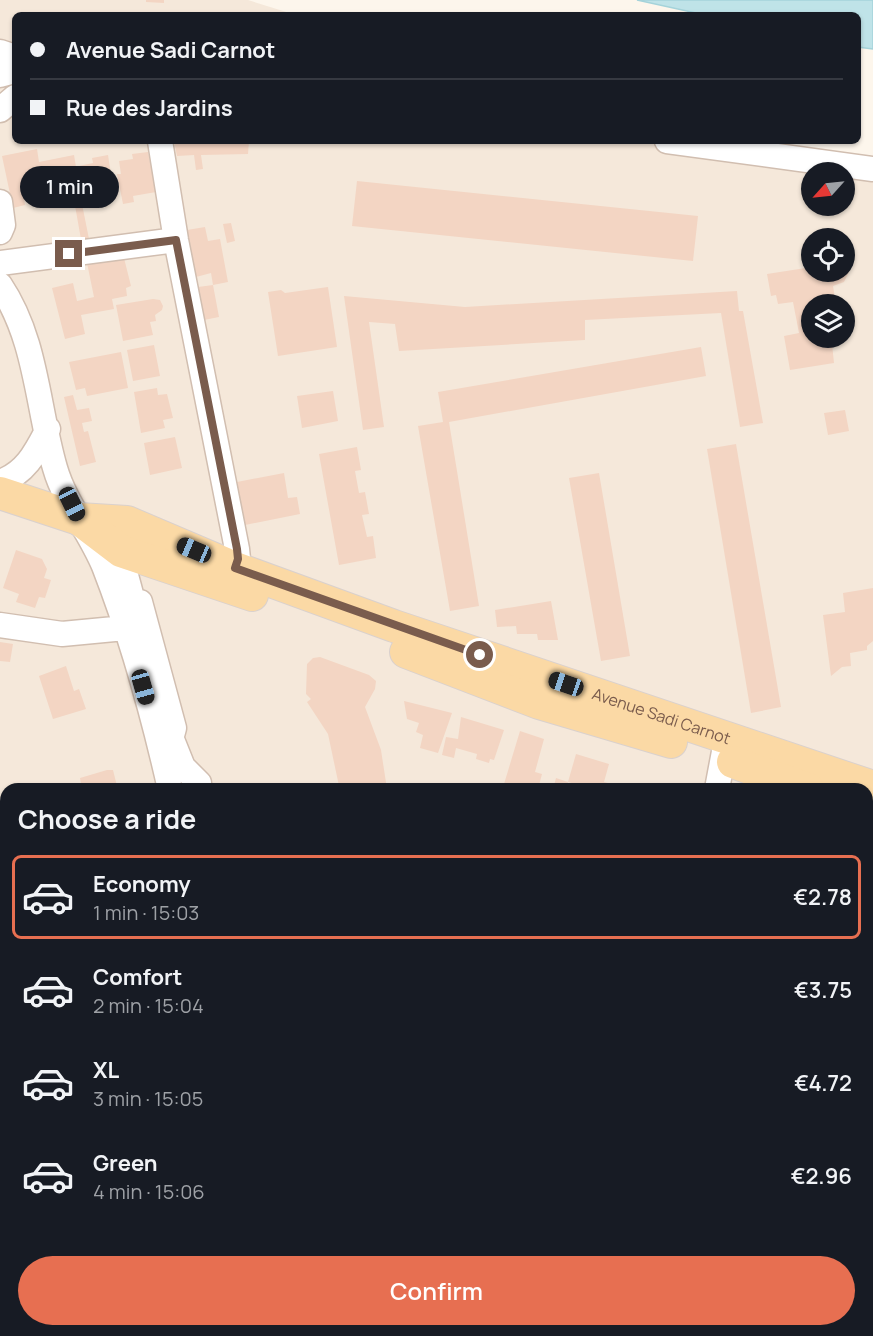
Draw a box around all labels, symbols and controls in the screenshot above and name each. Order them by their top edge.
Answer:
text: Avenue Sadi Carnot [66,35,275,65]
text: Rue des Jardins [66,93,233,123]
north arrow [801,162,855,216]
map controls [801,162,855,348]
callout: 1 min [20,167,118,209]
text: 1 min [46,173,93,200]
button: locate [801,228,855,282]
route end [55,240,82,267]
button: layers [801,294,855,348]
car [56,484,88,524]
car [174,535,214,565]
route start [466,641,493,668]
car [129,667,157,707]
car [546,670,586,698]
street label: Avenue Sadi Carnot [589,682,733,749]
text: Choose a ride [18,800,196,837]
text: Economy [93,869,191,899]
icon: car [21,870,75,924]
text: €2.78 [793,882,852,912]
text: 1 min · 15:03 [93,899,199,926]
text: Comfort [93,962,182,992]
icon: car [21,963,75,1017]
text: €3.75 [794,975,852,1005]
text: 2 min · 15:04 [93,992,204,1019]
text: XL [93,1055,119,1085]
icon: car [21,1056,75,1110]
text: €4.72 [794,1068,852,1098]
text: 3 min · 15:05 [93,1085,203,1112]
text: Green [93,1148,158,1178]
icon: car [21,1149,75,1203]
text: €2.96 [791,1161,852,1191]
text: 4 min · 15:06 [93,1178,205,1205]
button: Confirm [18,1256,855,1325]

